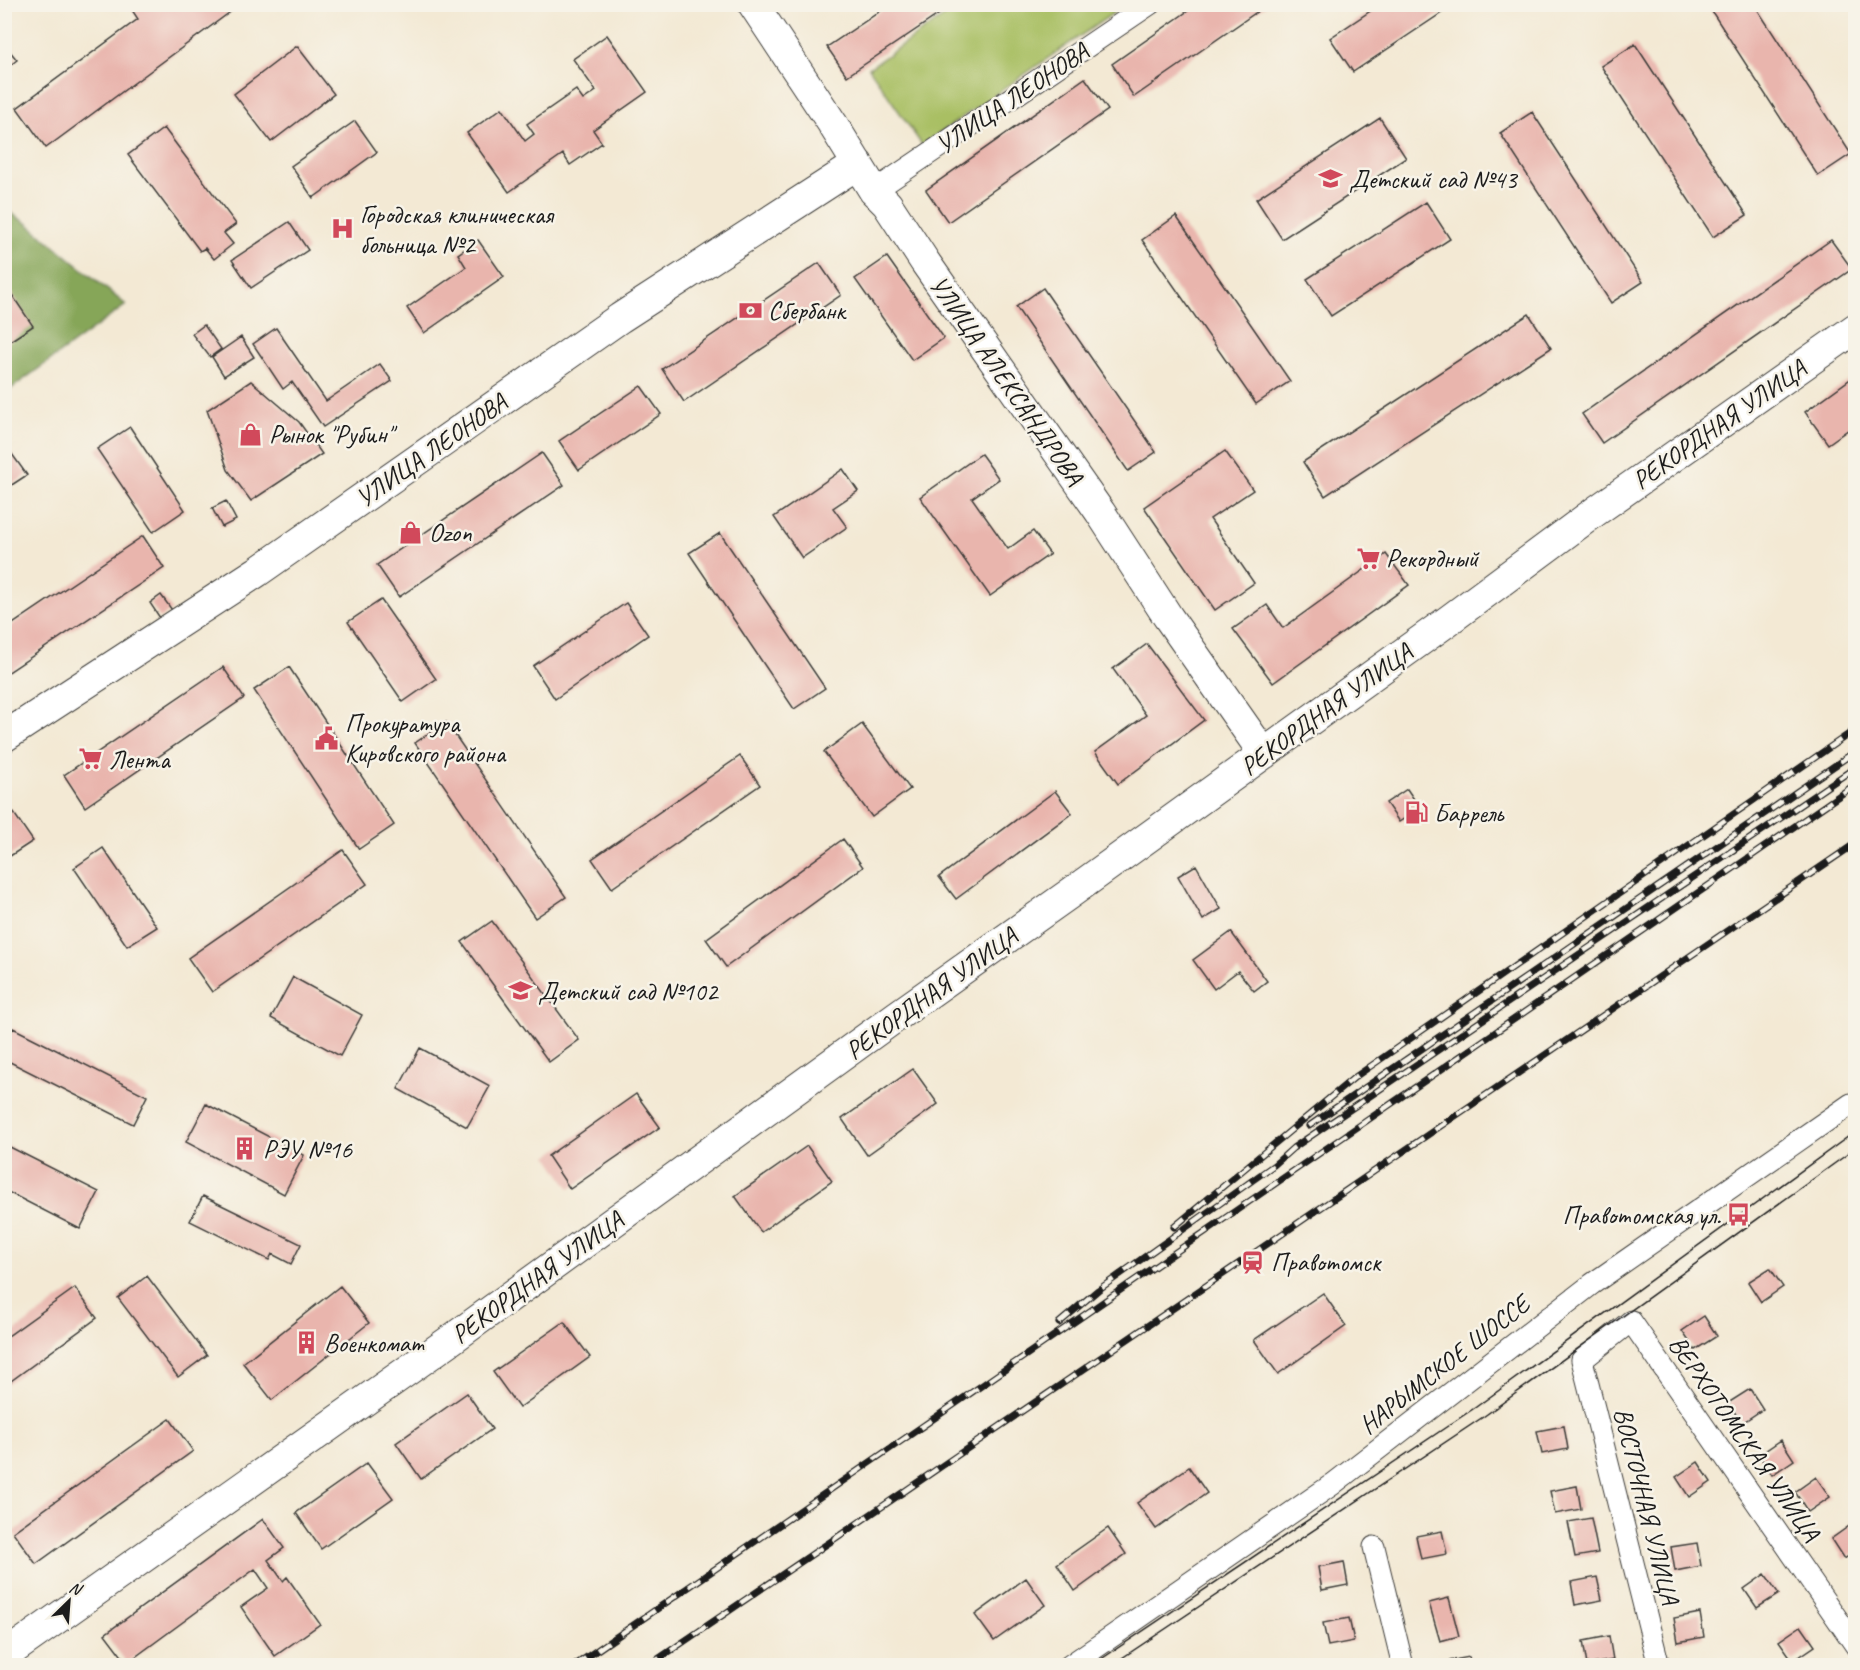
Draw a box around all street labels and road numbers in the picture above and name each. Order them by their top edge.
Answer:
street label: УЛИЦА ЛЕОНОВА [930,34,1097,162]
street label: УЛИЦА АЛЕКСАНДРОВА [922,269,1092,492]
street label: РЕКОРДНАЯ УЛИЦА [1626,351,1814,497]
street label: УЛИЦА ЛЕОНОВА [349,385,515,515]
street label: РЕКОРДНАЯ УЛИЦА [1234,635,1420,783]
street label: РЕКОРДНАЯ УЛИЦА [839,919,1025,1067]
street label: РЕКОРДНАЯ УЛИЦА [445,1203,631,1351]
street label: НАРЫМСКОЕ ШОССЕ [1352,1286,1538,1441]
street label: ВЕРХОТОМСКАЯ УЛИЦА [1661,1329,1828,1548]
street label: ВОСТОЧНАЯ УЛИЦА [1606,1405,1687,1610]

